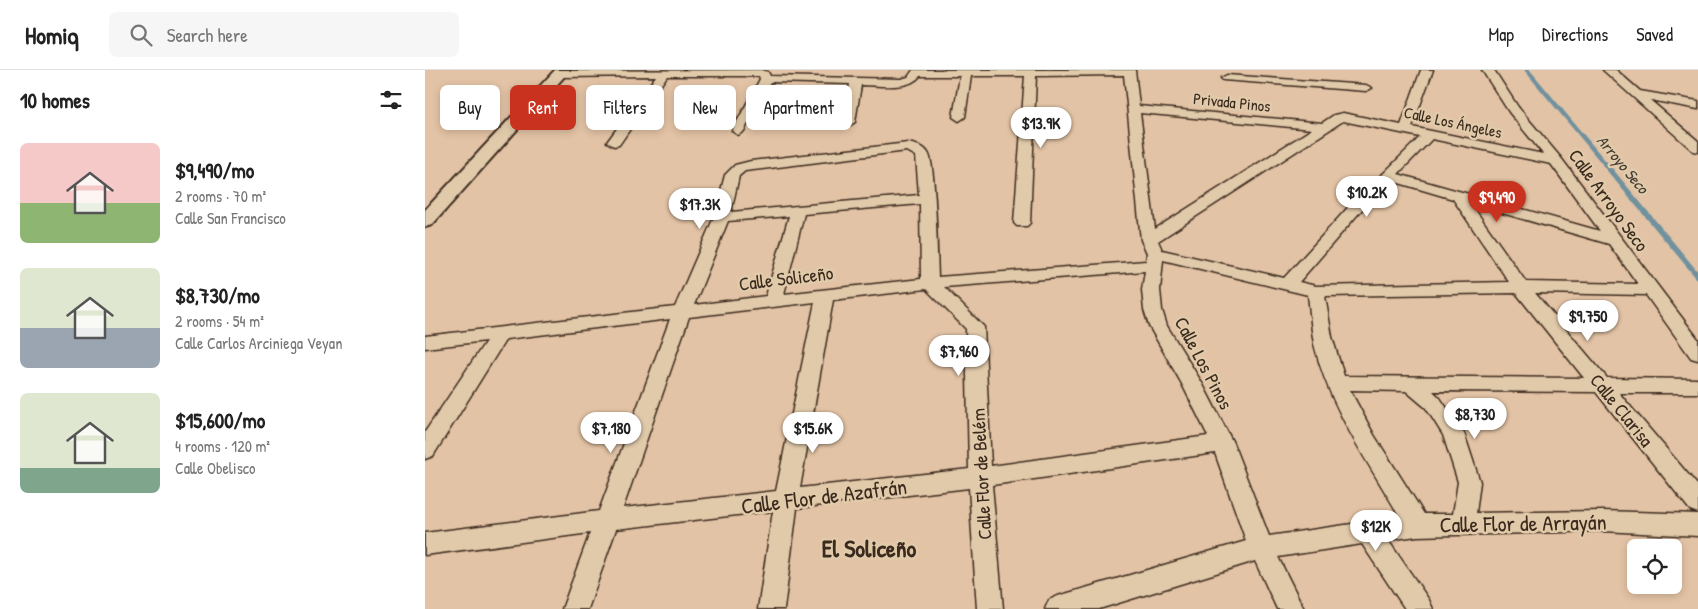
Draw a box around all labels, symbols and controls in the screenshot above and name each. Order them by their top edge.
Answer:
search box [109,12,459,57]
text: Homiq [25,19,79,51]
icon: search [127,21,155,49]
text: Search here [167,22,248,48]
text: Map [1489,22,1514,47]
text: Directions [1542,22,1608,47]
text: Saved [1636,22,1673,47]
chip: Buy [440,85,500,130]
chip: Rent [510,85,576,130]
chip: Filters [586,85,664,130]
chip: New [674,85,736,130]
chip: Apartment [746,85,852,130]
text: 10 homes [20,86,90,115]
icon: filters [377,86,405,114]
street label: Privada Pinos [1192,87,1272,117]
street label: Calle Los Ángeles [1402,101,1504,143]
pin: $13.9K [1000,106,1082,149]
text: $13.9K [1022,112,1060,134]
water label: Arroyo Seco [1592,130,1655,199]
street label: Calle Arroyo Seco [1563,143,1655,257]
text: $9,490/mo [175,156,254,185]
icon: home [60,163,120,223]
pin: $10.2K [1326,176,1408,218]
pin: $9,490 [1456,180,1538,223]
text: $10.2K [1347,181,1387,203]
text: 2 rooms · 70 m² [175,185,266,207]
text: $9,490 [1479,186,1515,208]
pin: $17.3K [659,188,741,230]
text: $17.3K [680,193,720,215]
text: Calle San Francisco [175,207,286,229]
street label: Calle Soliceño [737,259,835,297]
text: $8,730/mo [175,281,260,310]
icon: home [60,288,120,348]
pin: $9,750 [1547,300,1629,342]
text: $9,750 [1568,305,1608,327]
text: 2 rooms · 54 m² [175,310,264,332]
street label: Calle Los Pinos [1169,312,1239,414]
text: Calle Carlos Arciniega Veyan [175,332,342,354]
pin: $7,960 [918,334,1000,377]
text: $7,960 [940,340,978,362]
street label: Calle Clarisa [1584,368,1660,453]
pin: $8,730 [1434,398,1516,440]
text: $8,730 [1455,403,1495,425]
text: $15,600/mo [175,406,265,435]
street label: Calle Flor de Belém [965,408,997,540]
pin: $7,180 [570,412,652,454]
pin: $15.6K [772,412,854,454]
icon: home [60,413,120,473]
text: $7,180 [591,417,631,439]
text: $15.6K [794,417,832,439]
text: 4 rooms · 120 m² [175,435,270,457]
text: Calle Obelisco [175,457,256,479]
street label: Calle Flor de Azafrán [739,471,909,521]
street label: Calle Flor de Arrayán [1439,507,1607,539]
pin: $12K [1346,510,1406,552]
text: $12K [1361,515,1391,537]
district label: El Soliceño [822,532,916,564]
map controls [1627,539,1682,594]
button: locate [1627,539,1682,594]

